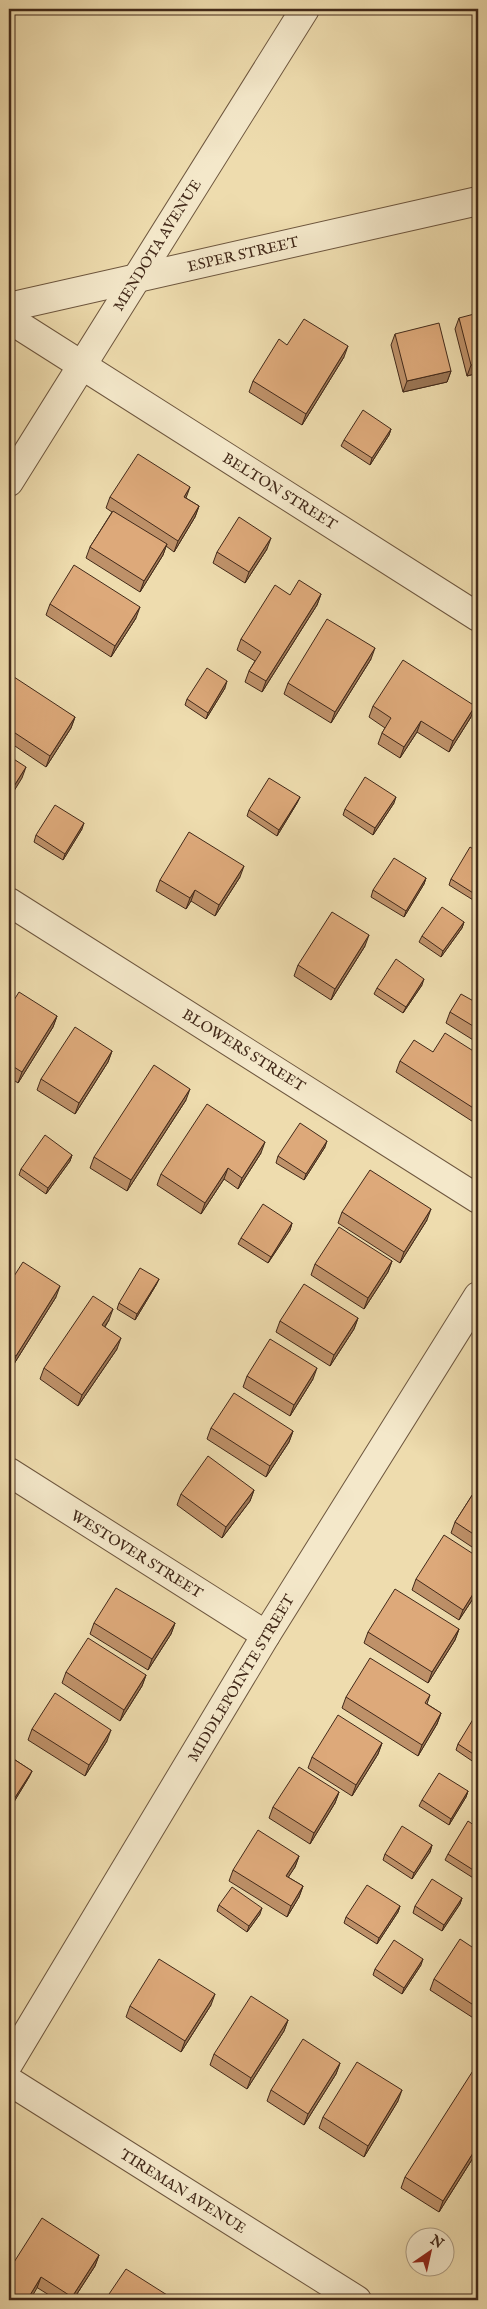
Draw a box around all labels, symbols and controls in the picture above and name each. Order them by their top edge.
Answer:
street label: MENDOTA AVENUE [109,176,206,315]
street label: ESPER STREET [186,232,301,277]
street label: BELTON STREET [219,449,341,534]
street label: BLOWERS STREET [179,1005,309,1096]
street label: WESTOVER STREET [67,1506,206,1603]
street label: MIDDLEPOINTE STREET [184,1591,299,1765]
street label: TIREMAN AVENUE [116,2145,249,2238]
north arrow [404,2226,454,2276]
text: N [426,2231,447,2253]

